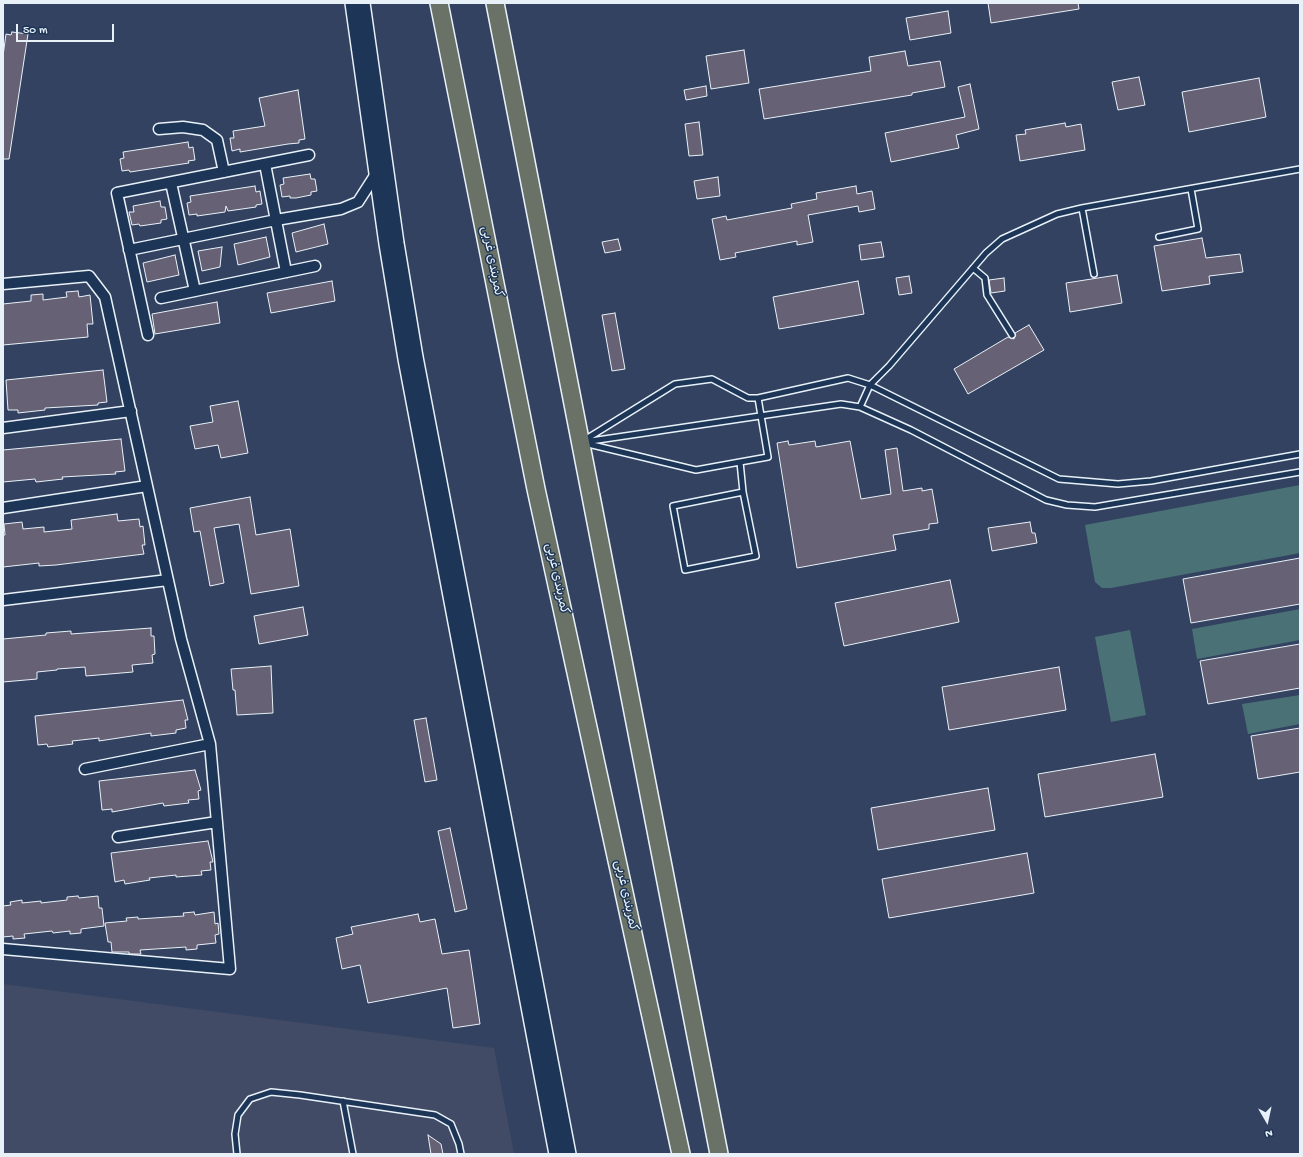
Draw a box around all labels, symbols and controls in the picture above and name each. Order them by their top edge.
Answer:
scale bar [18,16,116,42]
text: 50 m [23,24,48,38]
street label: کمربندی غربی [476,225,506,299]
street label: کمربندی غربی [541,542,571,616]
street label: کمربندی غربی [610,859,640,933]
north arrow [1247,1101,1287,1141]
text: N [1264,1126,1273,1139]

